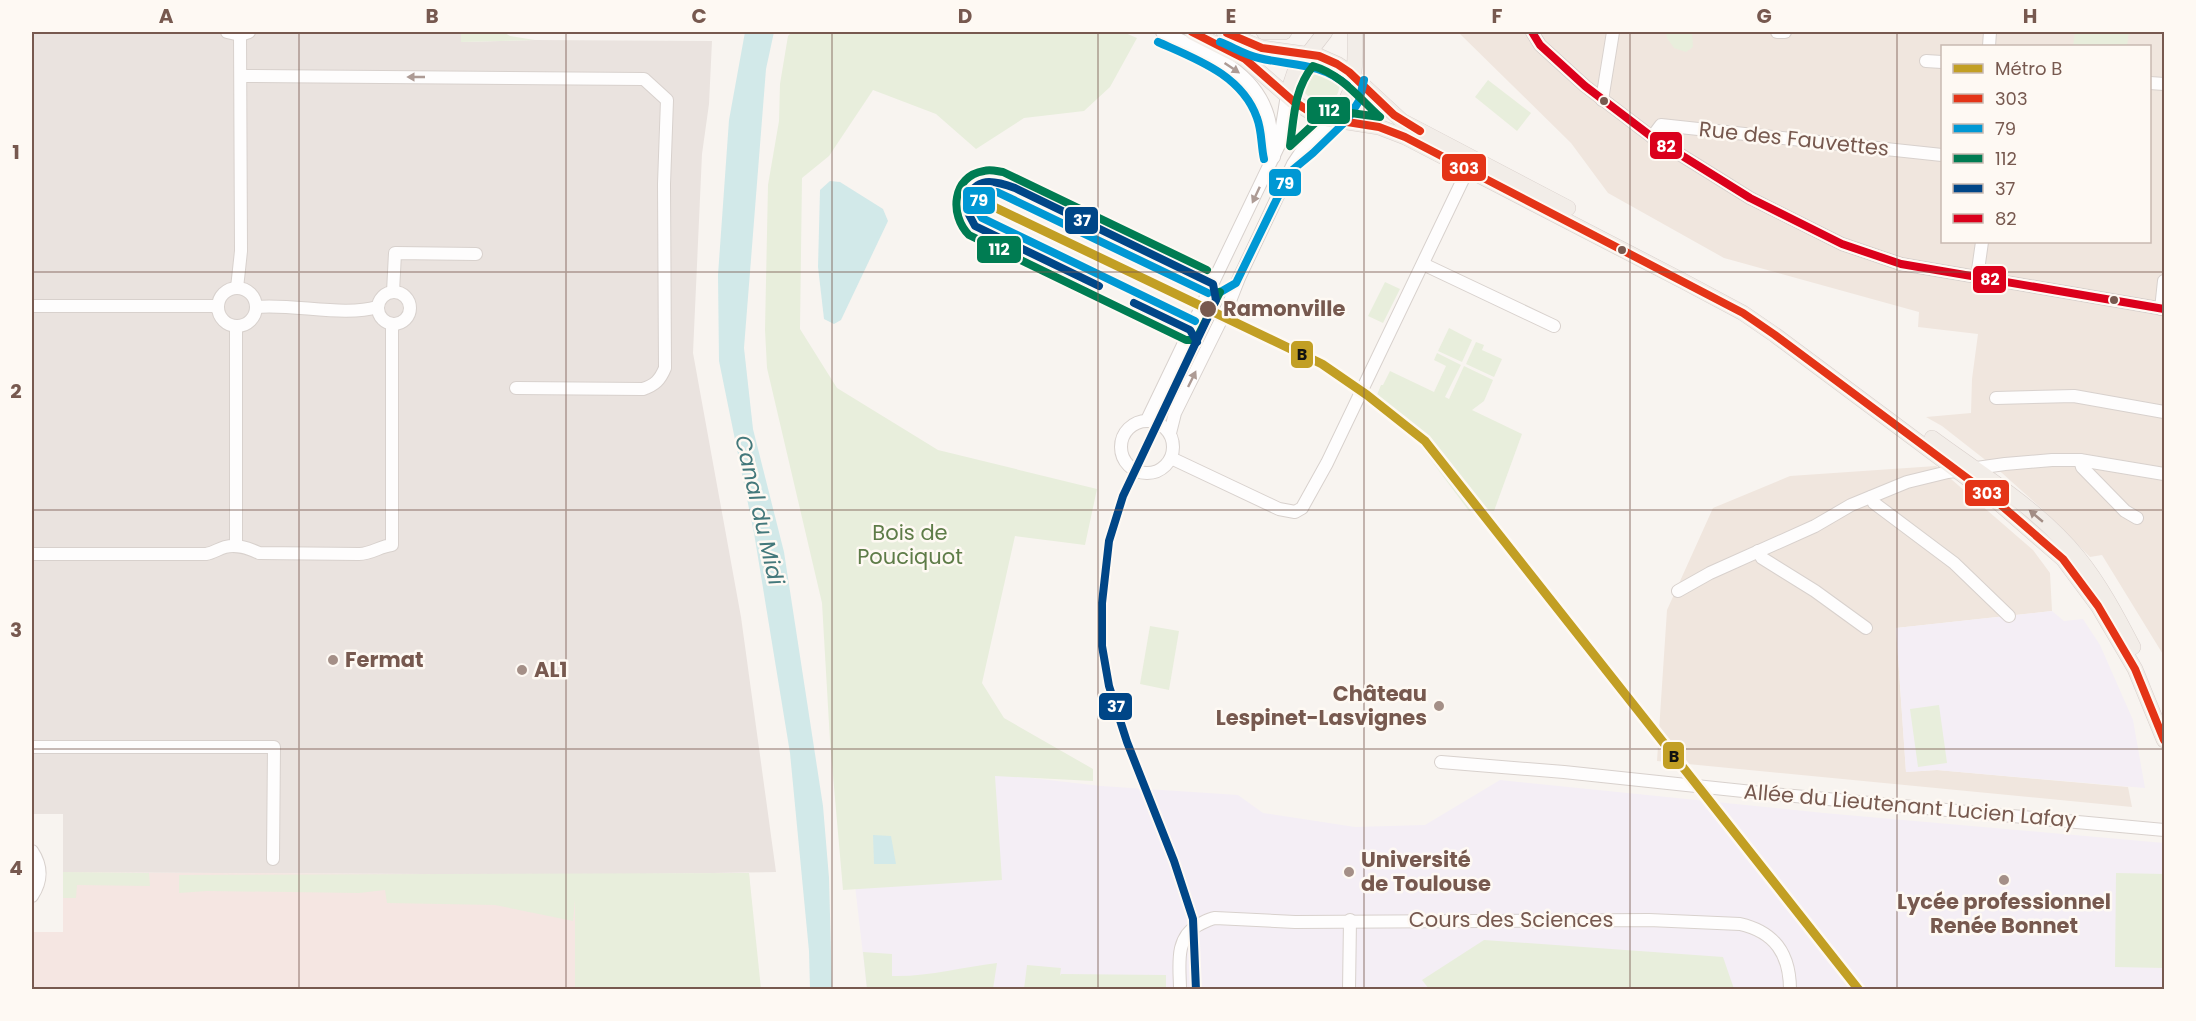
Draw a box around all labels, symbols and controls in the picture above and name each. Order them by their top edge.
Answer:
text: A [159,2,174,30]
text: B [425,2,439,30]
text: C [691,2,707,30]
text: D [958,2,972,30]
text: E [1226,2,1236,30]
text: F [1492,2,1503,30]
text: G [1756,2,1772,30]
text: H [2023,2,2037,30]
legend [1941,45,2151,243]
text: Métro B [1995,56,2062,81]
one-way arrow [1224,62,1240,73]
one-way arrow [406,72,425,82]
text: 303 [1995,86,2028,111]
unlabelled marker [1598,95,1610,107]
line badge: 112 [1306,96,1351,125]
text: 112 [1318,99,1340,122]
street label: Rue des Fauvettes [1698,114,1891,163]
text: 79 [1995,116,2016,141]
line badge: 82 [1649,131,1683,160]
text: 82 [1656,135,1676,158]
text: 1 [12,138,20,166]
text: 112 [1995,146,2017,171]
line badge: 303 [1441,153,1487,182]
text: 303 [1449,157,1479,180]
line badge: 79 [1268,168,1302,197]
text: 79 [1276,172,1294,195]
text: 37 [1995,176,2016,201]
line badge: 79 [962,186,996,215]
one-way arrow [1252,187,1261,204]
text: 79 [970,189,988,212]
line badge: 37 [1064,206,1099,235]
text: 82 [1995,206,2017,231]
text: 37 [1073,209,1092,232]
line badge: 112 [976,235,1022,264]
text: 112 [988,238,1010,261]
unlabelled marker [1616,244,1628,256]
line badge: 82 [1972,265,2007,294]
text: 82 [1980,268,2000,291]
place label: Ramonville [1223,294,1345,323]
unlabelled marker [2108,294,2120,306]
marker: Ramonville [1198,299,1218,319]
line badge: B [1290,340,1314,369]
text: B [1297,343,1307,366]
one-way arrow [1188,370,1197,387]
text: 2 [10,377,22,405]
water label: Canal du Midi [727,432,792,589]
line badge: 303 [1964,479,2010,507]
text: 303 [1972,482,2002,505]
one-way arrow [2028,509,2044,522]
park label: Bois de Pouciquot [857,518,963,571]
text: 3 [10,616,22,644]
place label: Fermat [345,645,423,674]
marker: Fermat [326,653,340,667]
place label: AL1 [534,655,567,684]
marker: AL1 [515,663,529,677]
place label: Château Lespinet-Lasvignes [1216,679,1427,732]
line badge: 37 [1098,692,1133,721]
text: 37 [1107,695,1126,718]
marker: Château Lespinet-Lasvignes [1432,699,1446,713]
line badge: B [1662,741,1685,770]
text: B [1669,745,1679,768]
street label: Allée du Lieutenant Lucien Lafay [1743,777,2078,835]
place label: Université de Toulouse [1361,845,1491,898]
text: 4 [9,854,23,882]
marker: Université de Toulouse [1342,865,1356,879]
marker: Lycée professionnel Renée Bonnet [1997,873,2011,887]
place label: Lycée professionnel Renée Bonnet [1897,887,2111,940]
street label: Cours des Sciences [1409,905,1613,934]

